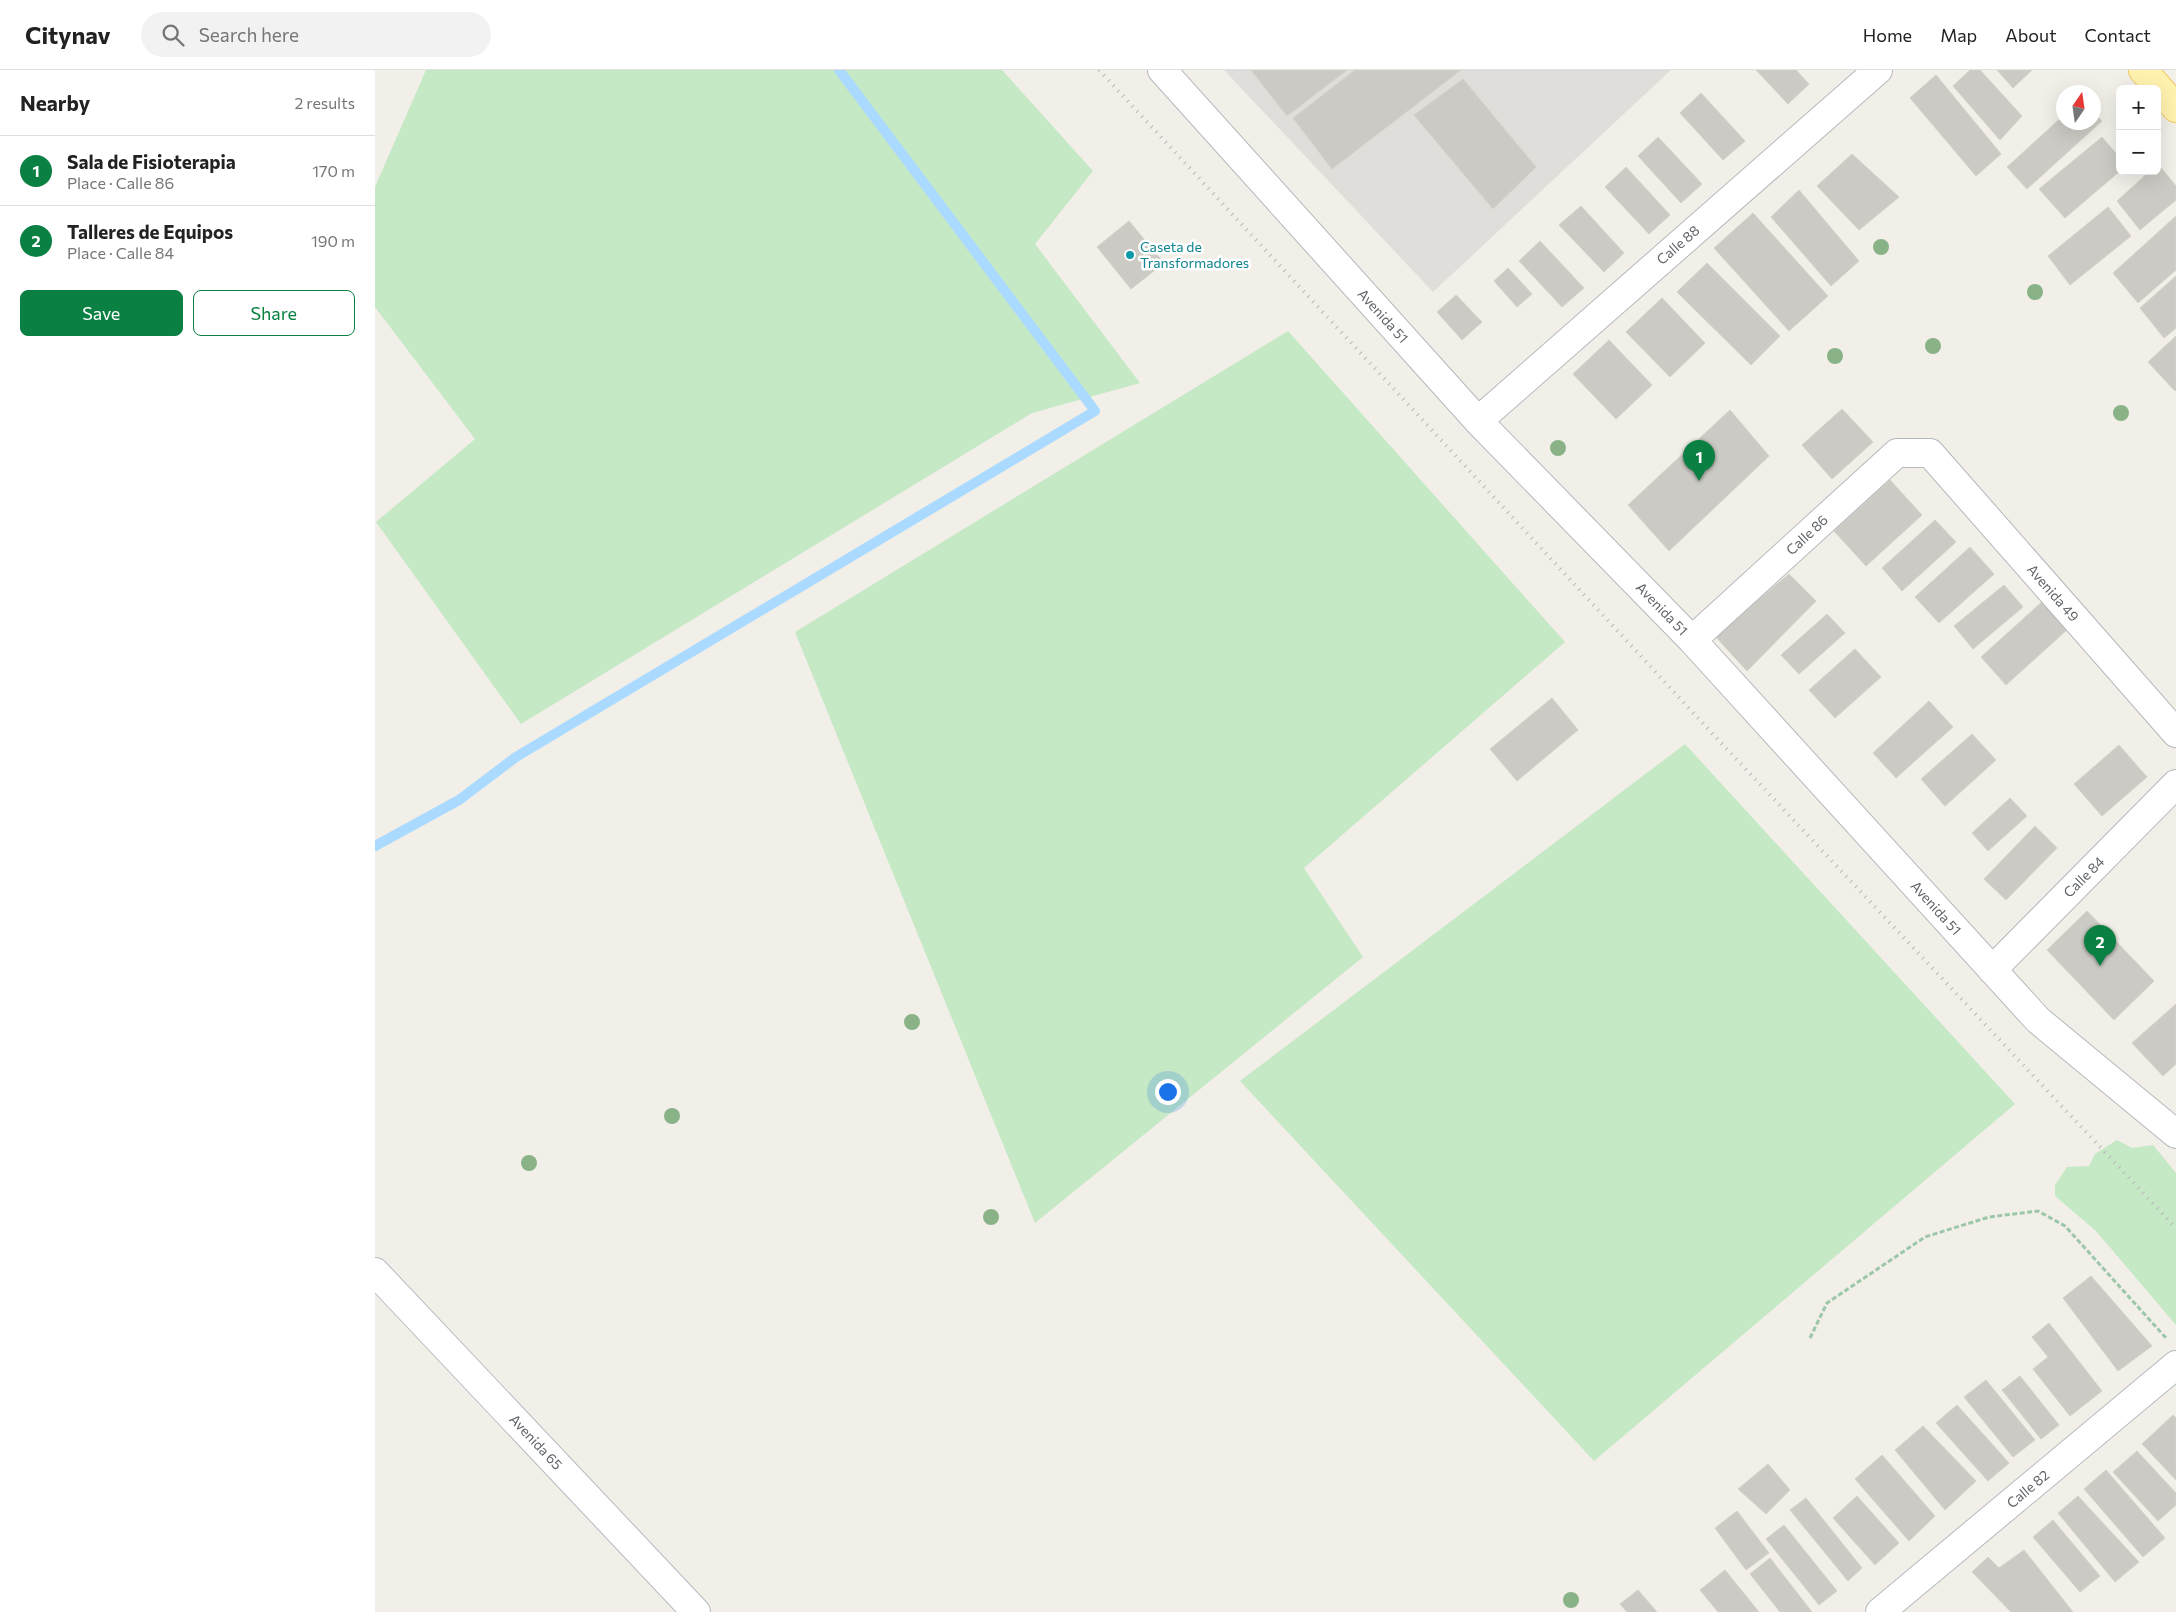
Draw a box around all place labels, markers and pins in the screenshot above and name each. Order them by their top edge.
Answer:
place label: Caseta de Transformadores [1140,238,1249,271]
marker: Caseta de Transformadores [1124,249,1136,261]
pin: 1 [1683,440,1715,481]
pin: 2 [2084,925,2116,966]

